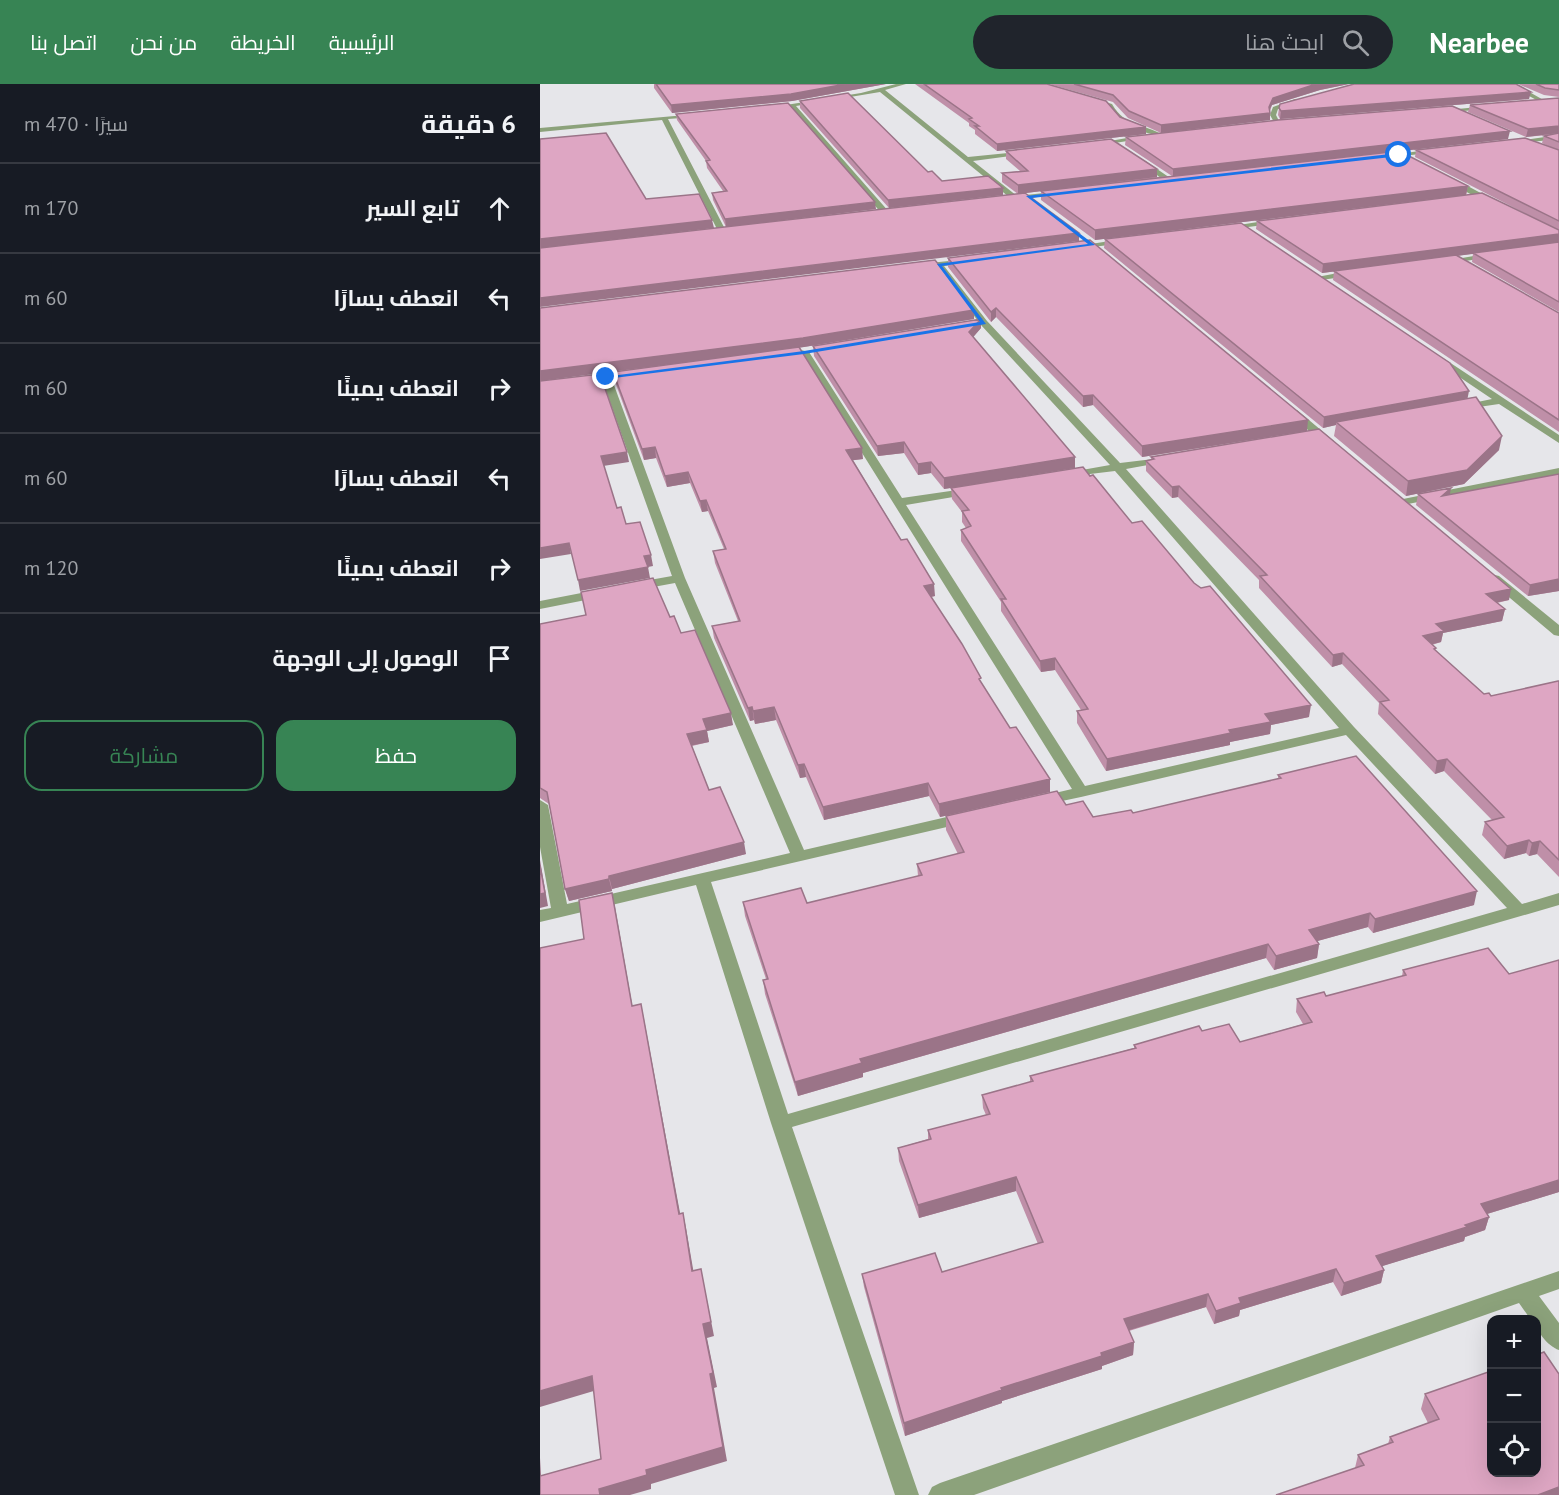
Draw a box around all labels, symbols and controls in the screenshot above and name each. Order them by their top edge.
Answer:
search box [973,15,1393,69]
text: Nearbee [1429,24,1529,61]
icon: search [1339,26,1372,59]
text: ابحث هنا [1245,28,1324,56]
text: اتصل بنا [30,29,97,56]
text: من نحن [130,29,197,56]
text: الخريطة [230,29,296,56]
text: الرئيسية [329,29,395,56]
text: 6 دقيقة [421,107,516,140]
text: سيرًا · 470 m [24,111,128,137]
route start [1385,141,1411,167]
icon: ahead [483,192,516,225]
text: تابع السير [366,194,459,222]
text: 170 m [24,195,78,221]
icon: left [483,282,516,315]
text: انعطف يسارًا [333,284,459,312]
text: 60 m [24,285,67,311]
route end [592,363,618,389]
icon: right [483,372,516,405]
text: انعطف يمينًا [336,374,459,402]
text: 60 m [24,375,67,401]
icon: left [483,462,516,495]
text: انعطف يسارًا [333,464,459,492]
text: 60 m [24,465,67,491]
icon: right [483,552,516,585]
text: انعطف يمينًا [336,554,459,582]
text: 120 m [24,555,78,581]
icon: arrive [483,642,516,675]
text: الوصول إلى الوجهة [273,644,459,672]
button: مشاركة [24,720,264,791]
button: حفظ [276,720,516,791]
map controls [1487,1315,1541,1477]
button: + [1487,1315,1541,1369]
button: − [1487,1369,1541,1423]
button: locate [1487,1423,1541,1477]

